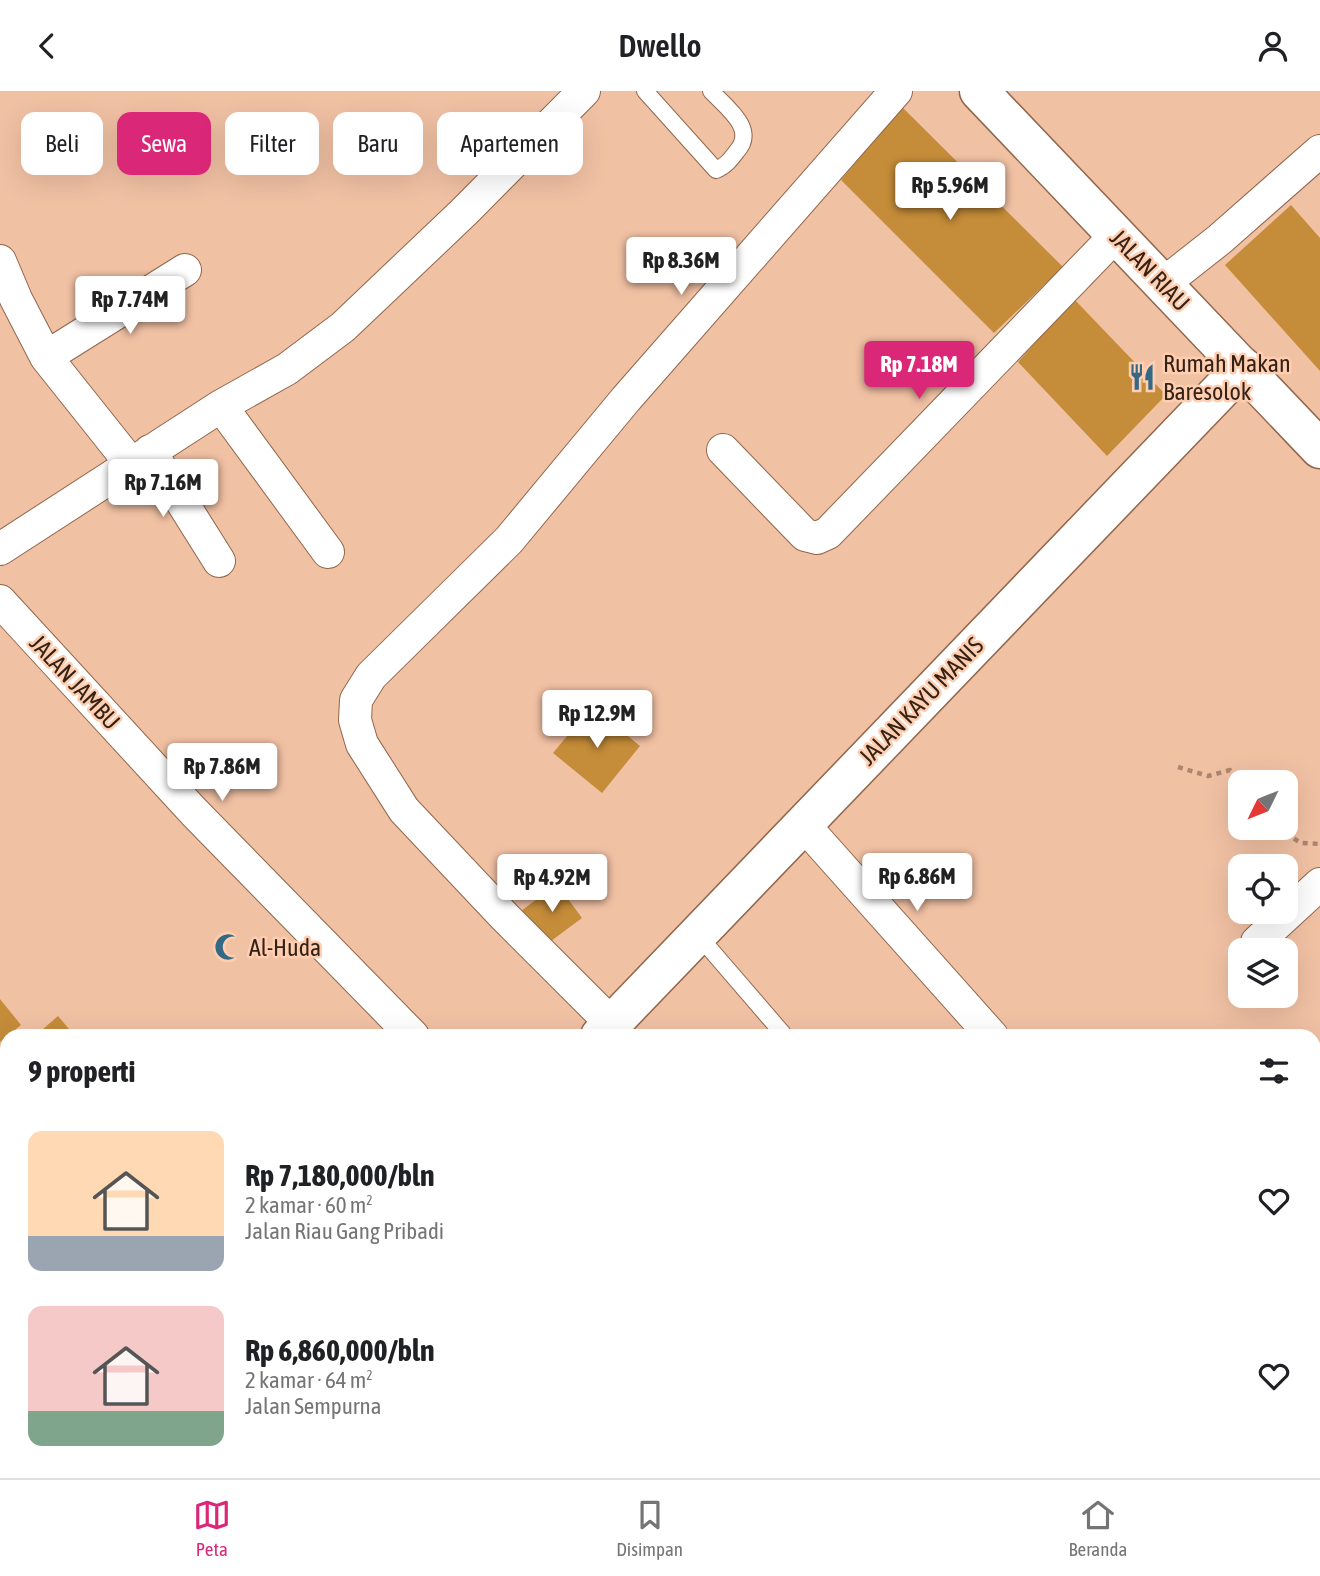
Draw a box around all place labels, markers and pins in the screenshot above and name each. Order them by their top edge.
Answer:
pin: Rp 5.96M [878,163,1022,222]
pin: Rp 8.36M [609,237,753,297]
pin: Rp 7.74M [58,277,202,336]
pin: Rp 7.18M [847,341,991,401]
place label: Rumah Makan Baresolok [1163,350,1291,405]
restaurant icon: Rumah Makan Baresolok [1127,362,1157,392]
pin: Rp 7.16M [91,459,235,519]
pin: Rp 12.9M [525,691,669,750]
pin: Rp 7.86M [150,743,294,803]
pin: Rp 6.86M [845,853,989,913]
pin: Rp 4.92M [480,855,624,914]
mosque icon: Al-Huda [213,932,243,962]
place label: Al-Huda [249,934,321,961]

